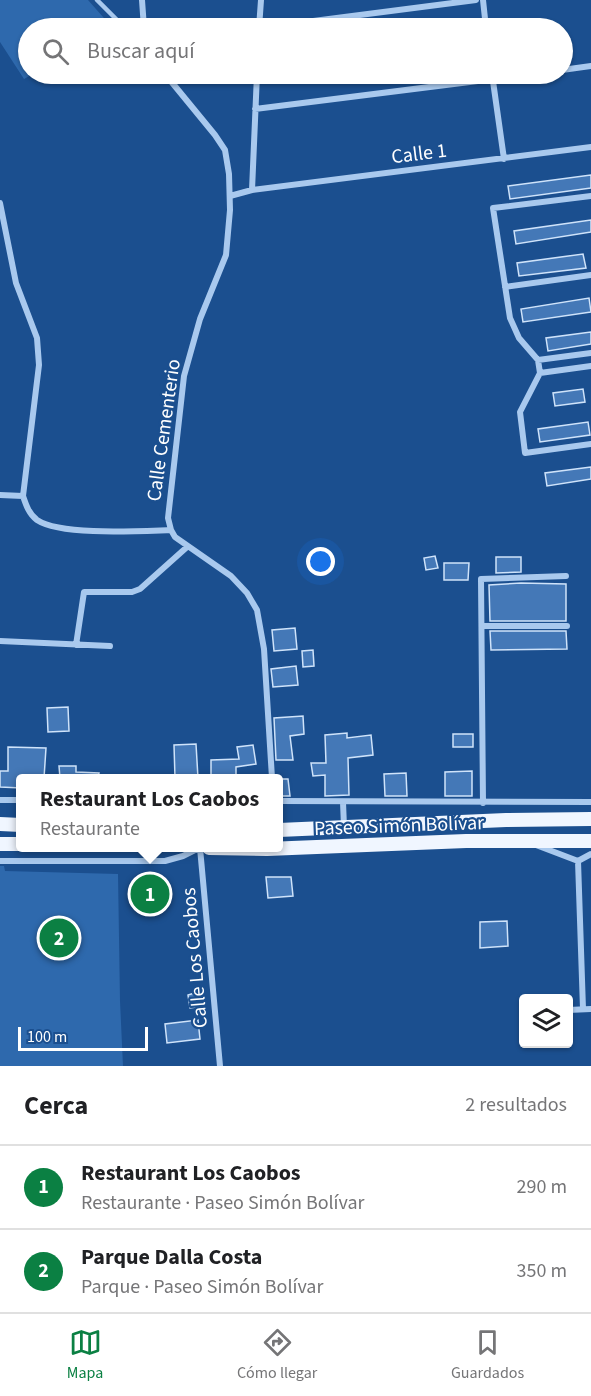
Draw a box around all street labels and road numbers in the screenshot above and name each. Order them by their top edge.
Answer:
street label: Calle 1 [390,137,448,171]
street label: Calle Cementerio [140,357,188,503]
street label: Paseo Simón Bolívar [313,809,485,843]
street label: Calle Los Caobos [175,887,215,1029]

